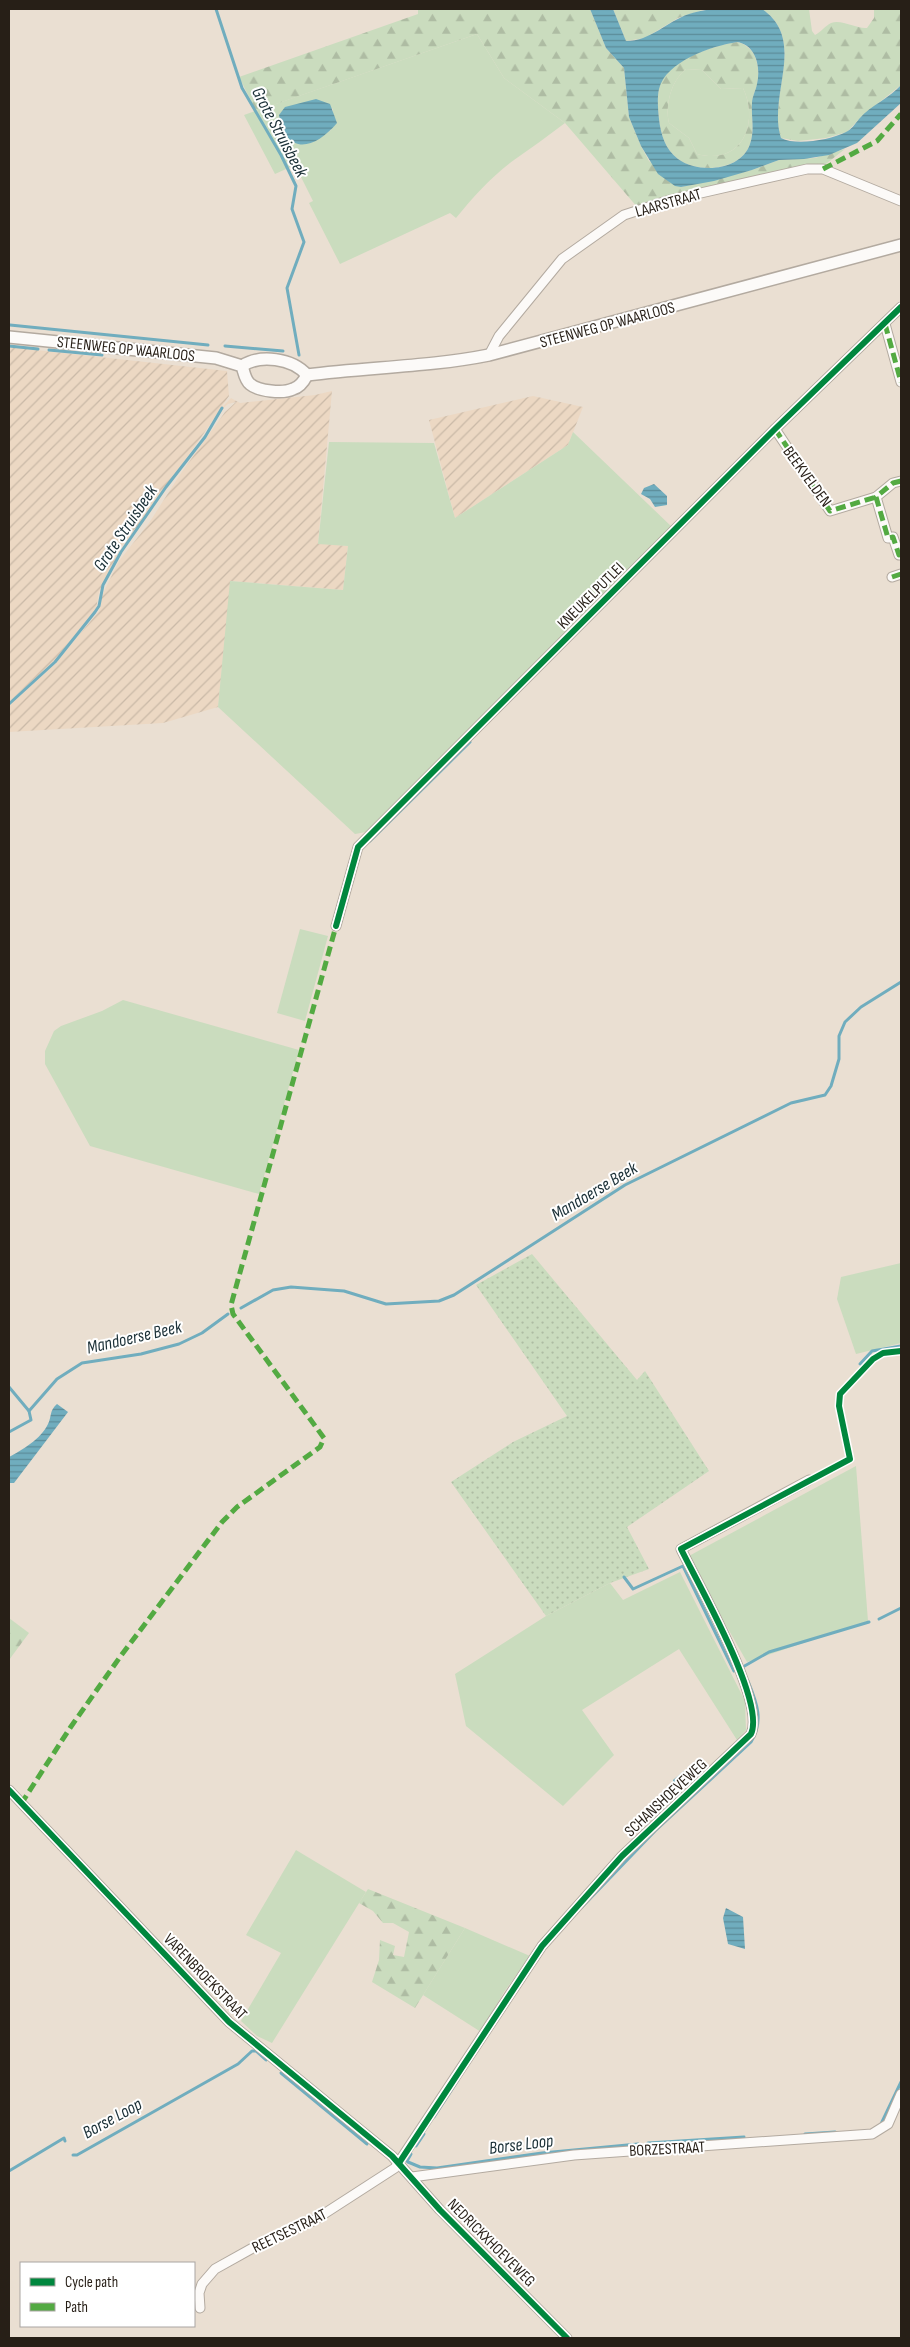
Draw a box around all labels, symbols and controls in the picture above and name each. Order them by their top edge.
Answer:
water label: Grote Struisbeek [247,84,313,182]
street label: LAARSTRAAT [633,185,704,222]
street label: STEENWEG OP WAARLOOS [538,298,677,353]
street label: STEENWEG OP WAARLOOS [56,333,196,366]
street label: BEEKVELDEN [778,443,835,511]
water label: Grote Struisbeek [89,480,163,575]
street label: KNEUKELPUTLEI [554,559,628,633]
water label: Mandoerse Beek [547,1157,642,1225]
water label: Mandoerse Beek [85,1316,185,1359]
street label: SCHANSHOEVEWEG [621,1755,711,1841]
street label: VARENBROEKSTRAAT [159,1930,251,2024]
water label: Borse Loop [79,2093,146,2143]
water label: Borse Loop [488,2130,555,2159]
street label: BORZESTRAAT [629,2138,706,2161]
street label: NEDRICKXHOEVEWEG [443,2195,539,2291]
street label: REETSESTRAAT [249,2205,331,2258]
legend [20,2262,195,2327]
text: Cycle path [65,2273,118,2292]
text: Path [65,2298,88,2317]

